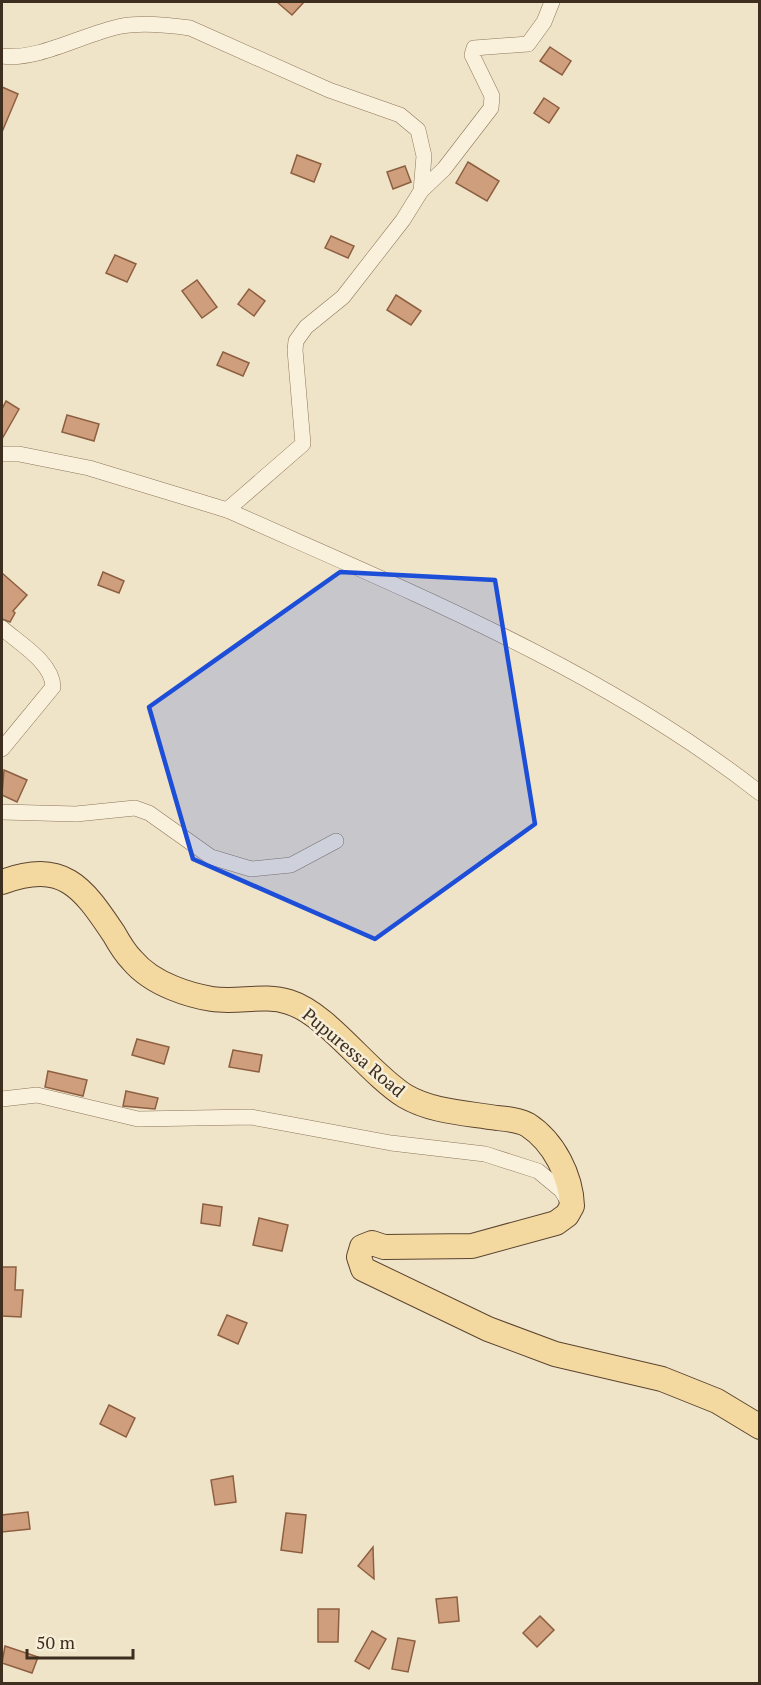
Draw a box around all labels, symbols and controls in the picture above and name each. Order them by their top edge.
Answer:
street label: Pupuressa Road [298,1002,410,1102]
scale bar [27,1622,134,1660]
text: 50 m [36,1630,76,1654]

